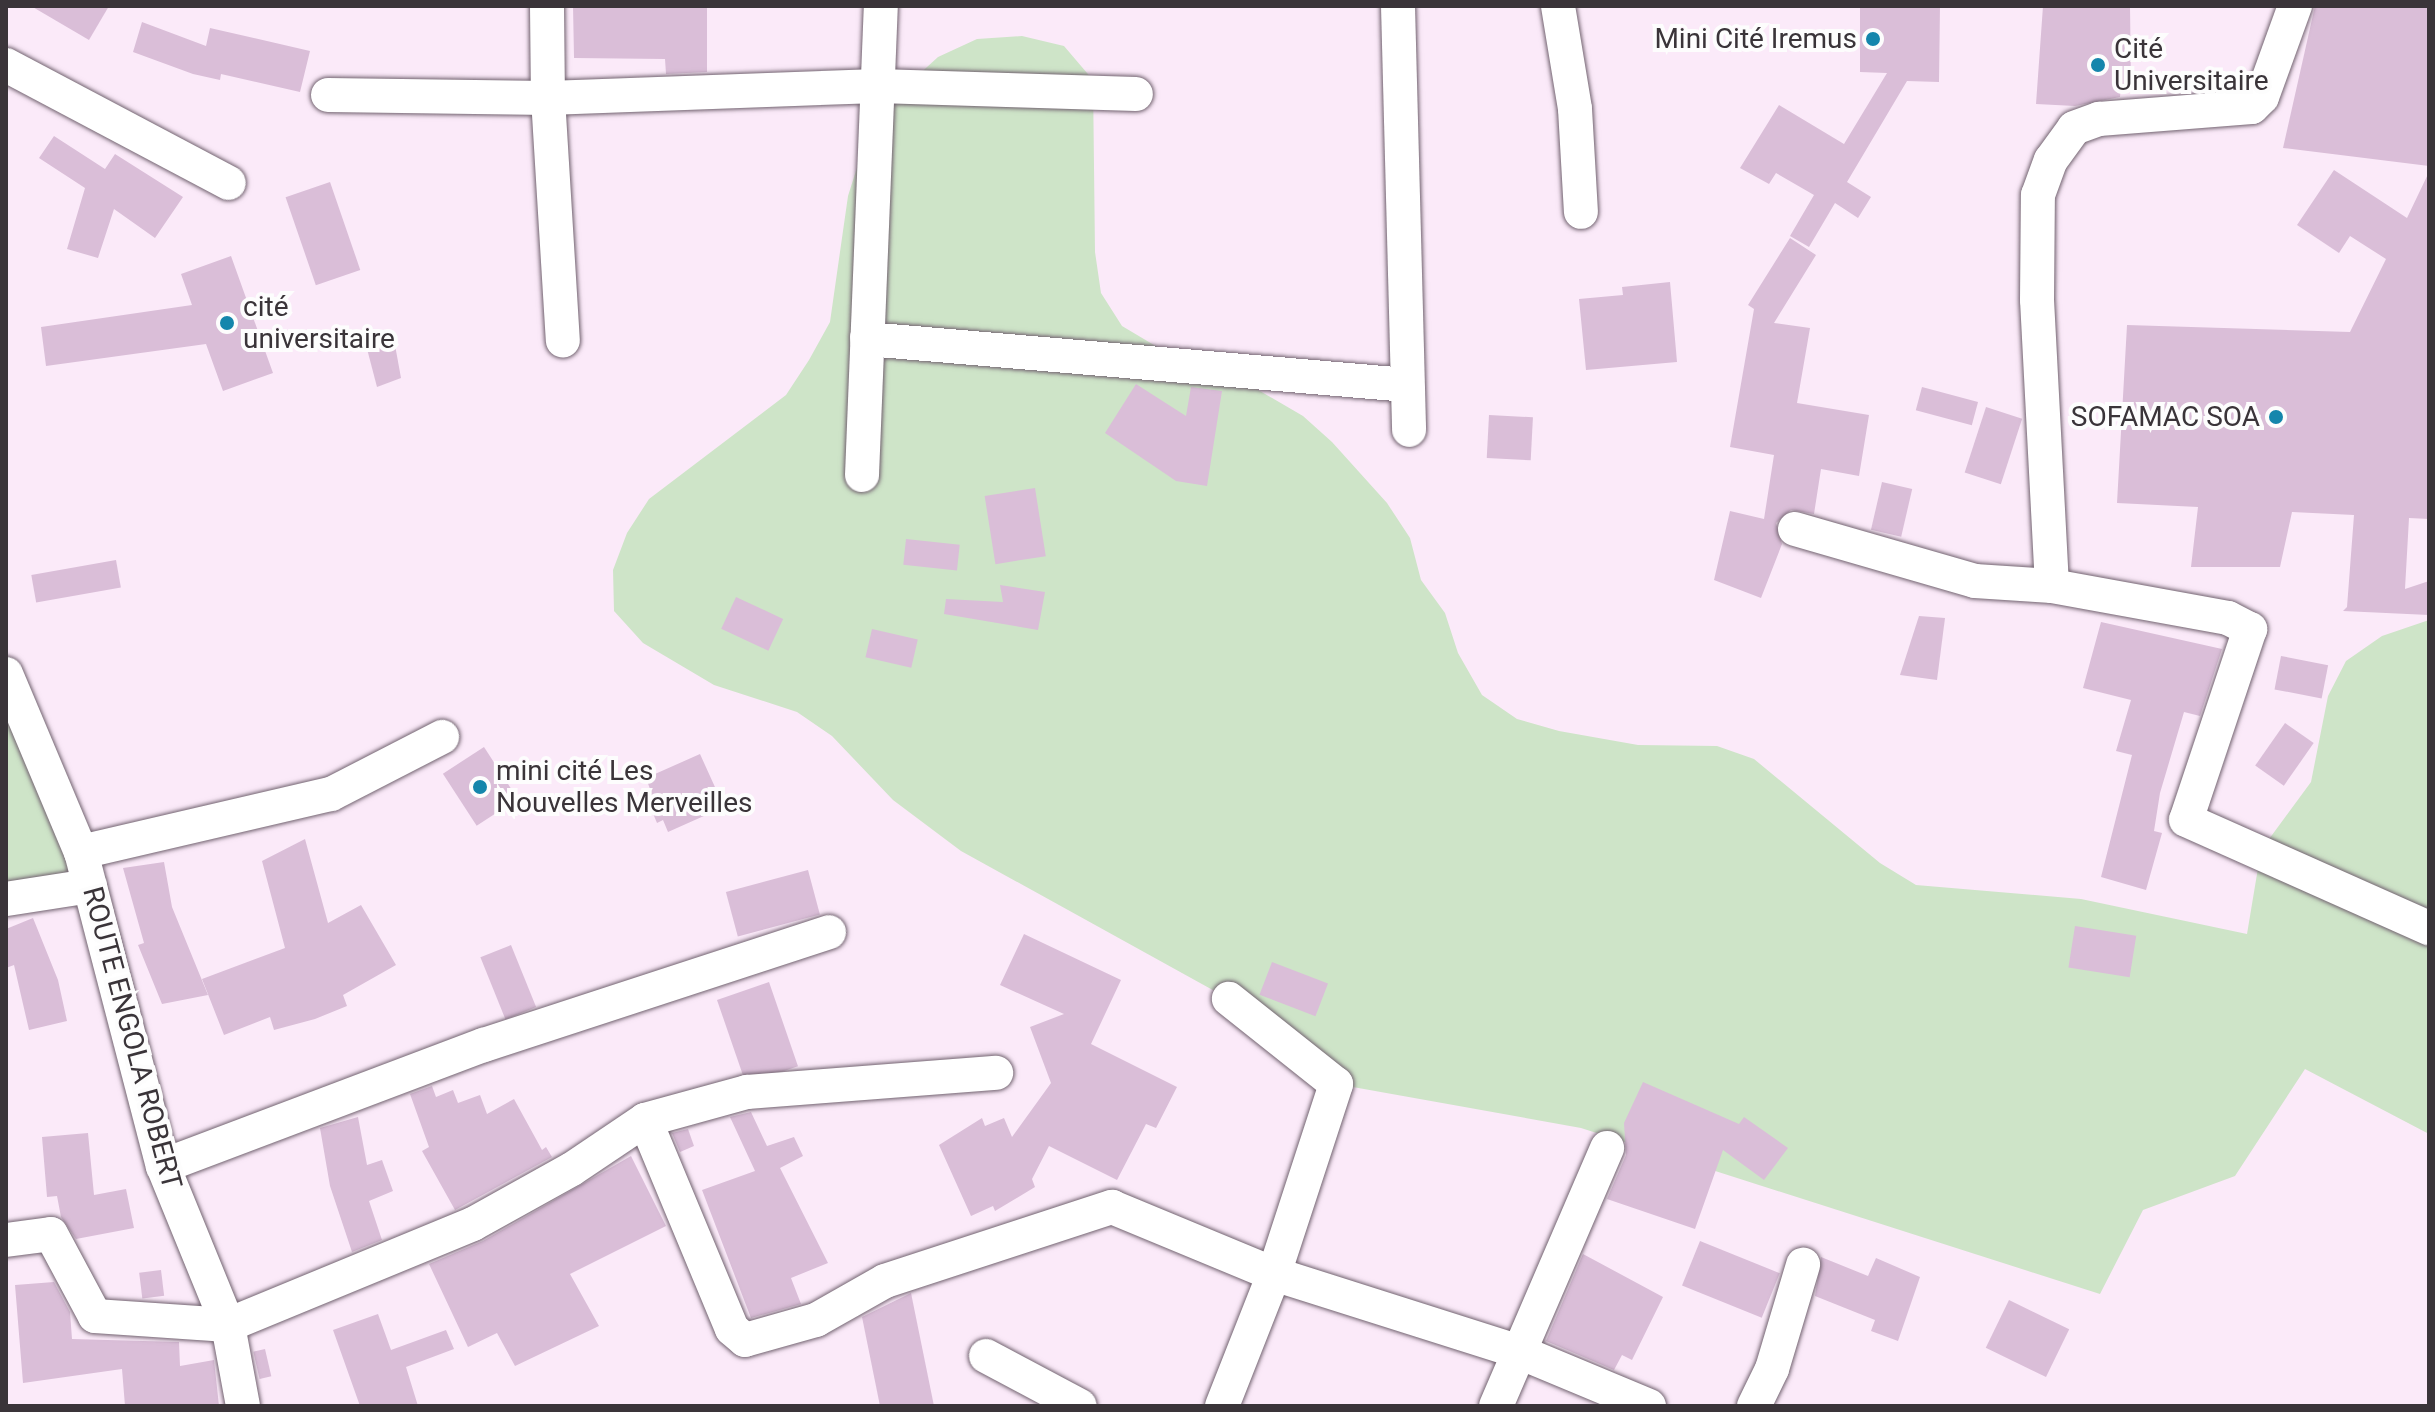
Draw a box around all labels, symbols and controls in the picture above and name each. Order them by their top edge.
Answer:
place label: Mini Cité Iremus [1654,22,1857,56]
marker: Mini Cité Iremus [1864,30,1882,48]
place label: Cité Universitaire [2114,32,2269,98]
marker: Cité Universitaire [2089,56,2107,74]
place label: cité universitaire [243,290,395,356]
marker: cité universitaire [218,314,236,332]
place label: SOFAMAC SOA [2071,400,2260,434]
marker: SOFAMAC SOA [2267,408,2285,426]
place label: mini cité Les Nouvelles Merveilles [496,754,752,820]
marker: mini cité Les Nouvelles Merveilles [471,778,489,796]
street label: ROUTE ENGOLA ROBERT [75,883,189,1193]

